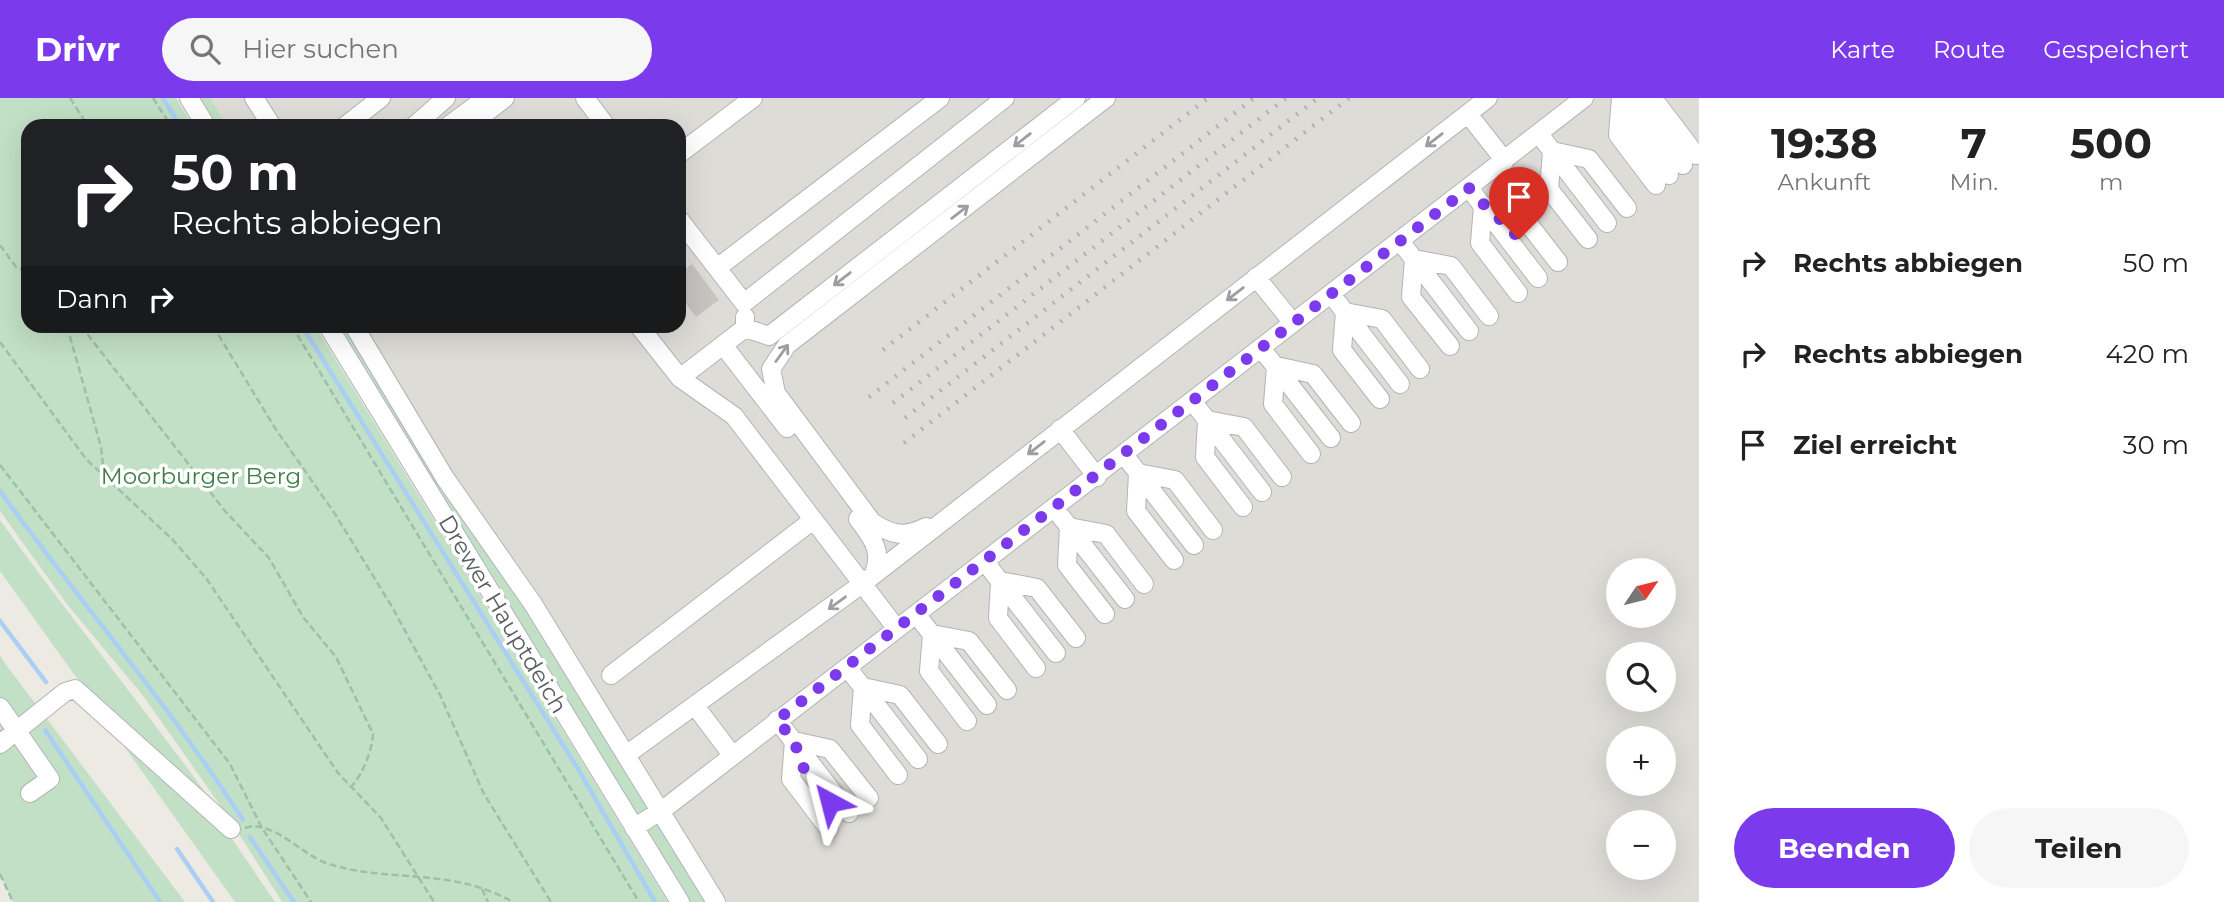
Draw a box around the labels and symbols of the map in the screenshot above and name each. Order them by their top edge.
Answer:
one-way arrow [1013,132,1032,147]
one-way arrow [1426,132,1444,147]
pin [1489,167,1549,239]
one-way arrow [950,204,969,219]
one-way arrow [833,272,852,287]
one-way arrow [1226,286,1245,301]
one-way arrow [775,344,790,363]
one-way arrow [1027,441,1045,456]
park label: Moorburger Berg [101,462,301,490]
street label: Drewer Hauptdeich [433,510,573,718]
north arrow [1606,558,1676,628]
one-way arrow [828,595,846,610]
position arrow [793,765,867,839]

